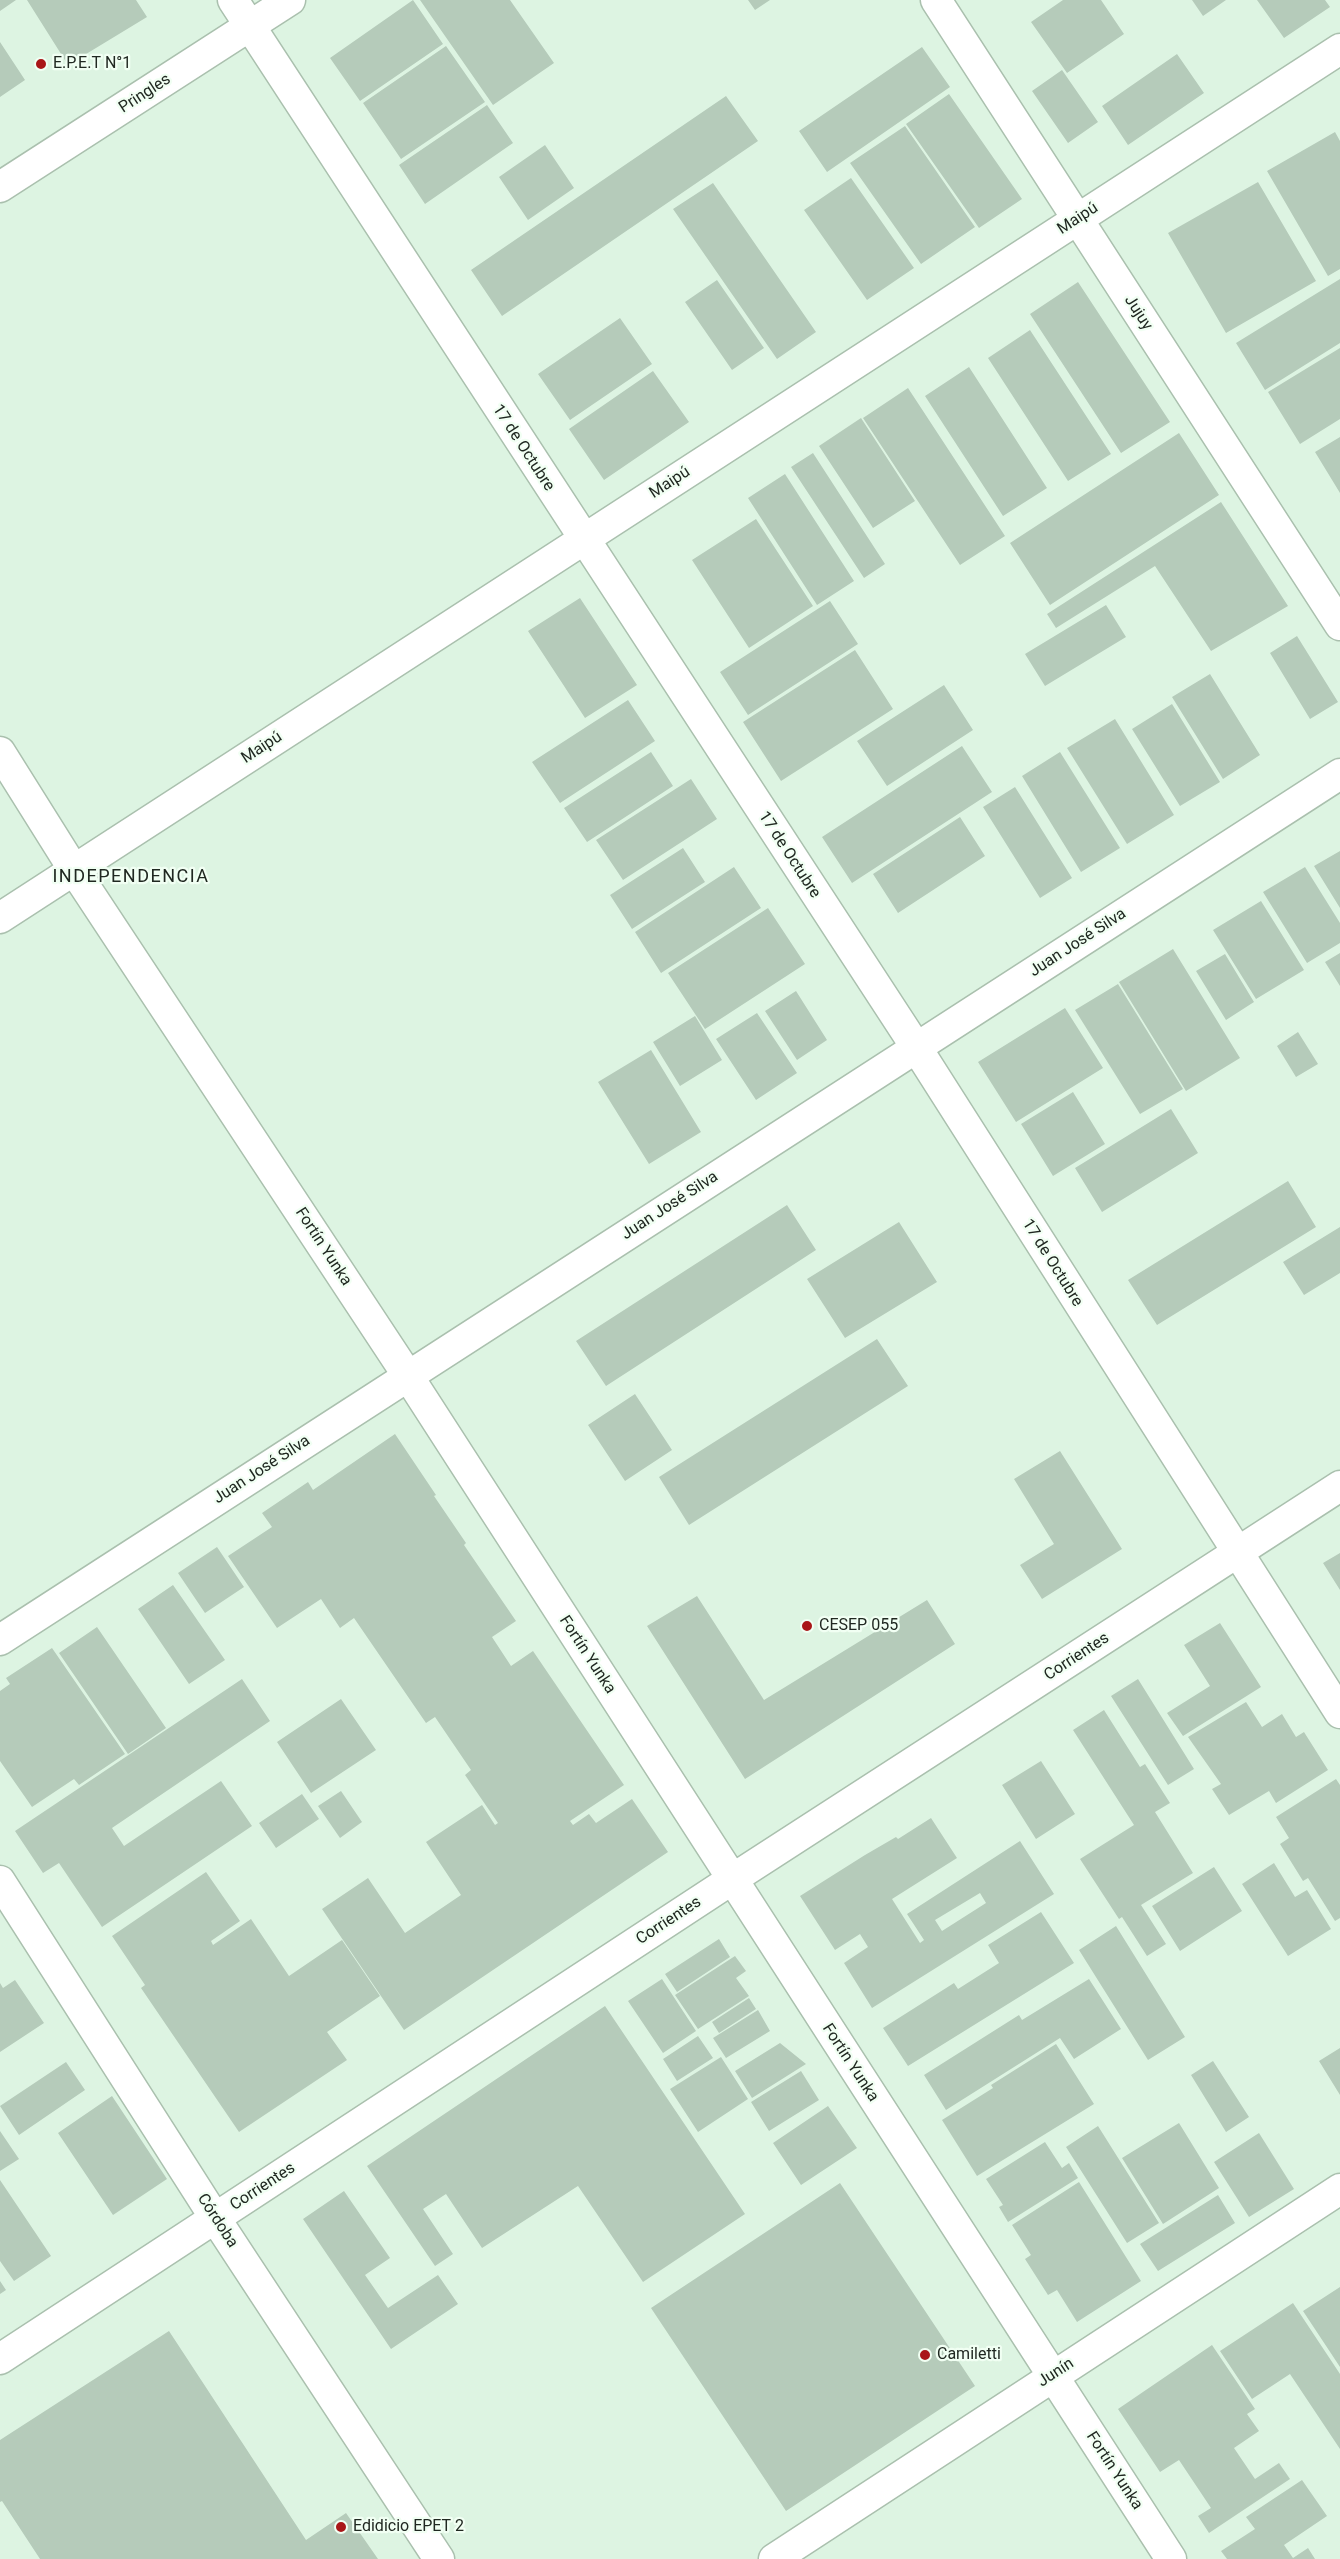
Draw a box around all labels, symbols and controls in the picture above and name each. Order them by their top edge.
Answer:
place label: E.P.E.T N°1 [53,54,131,74]
marker: E.P.E.T N°1 [34,57,48,71]
street label: Pringles [116,70,174,118]
street label: Maipú [1054,199,1102,239]
street label: Jujuy [1120,292,1156,334]
street label: 17 de Octubre [488,401,558,495]
street label: Maipú [646,463,694,503]
street label: Maipú [238,728,286,768]
street label: 17 de Octubre [754,808,824,902]
district label: INDEPENDENCIA [52,866,210,888]
street label: Juan José Silva [1026,905,1130,981]
street label: Juan José Silva [618,1168,722,1244]
street label: Fortín Yunka [291,1204,355,1290]
street label: 17 de Octubre [1017,1216,1087,1310]
street label: Juan José Silva [210,1432,314,1508]
street label: Fortín Yunka [555,1612,619,1698]
place label: CESEP 055 [819,1616,898,1636]
marker: CESEP 055 [800,1619,814,1633]
street label: Corrientes [1041,1629,1113,1685]
street label: Corrientes [633,1893,705,1949]
street label: Fortín Yunka [818,2020,882,2106]
street label: Corrientes [227,2159,299,2215]
street label: Córdoba [192,2190,242,2252]
place label: Camiletti [937,2345,1001,2365]
marker: Camiletti [918,2348,932,2362]
street label: Junín [1034,2354,1078,2392]
street label: Fortín Yunka [1082,2428,1146,2514]
place label: Edidicio EPET 2 [353,2517,464,2537]
marker: Edidicio EPET 2 [334,2520,348,2534]

